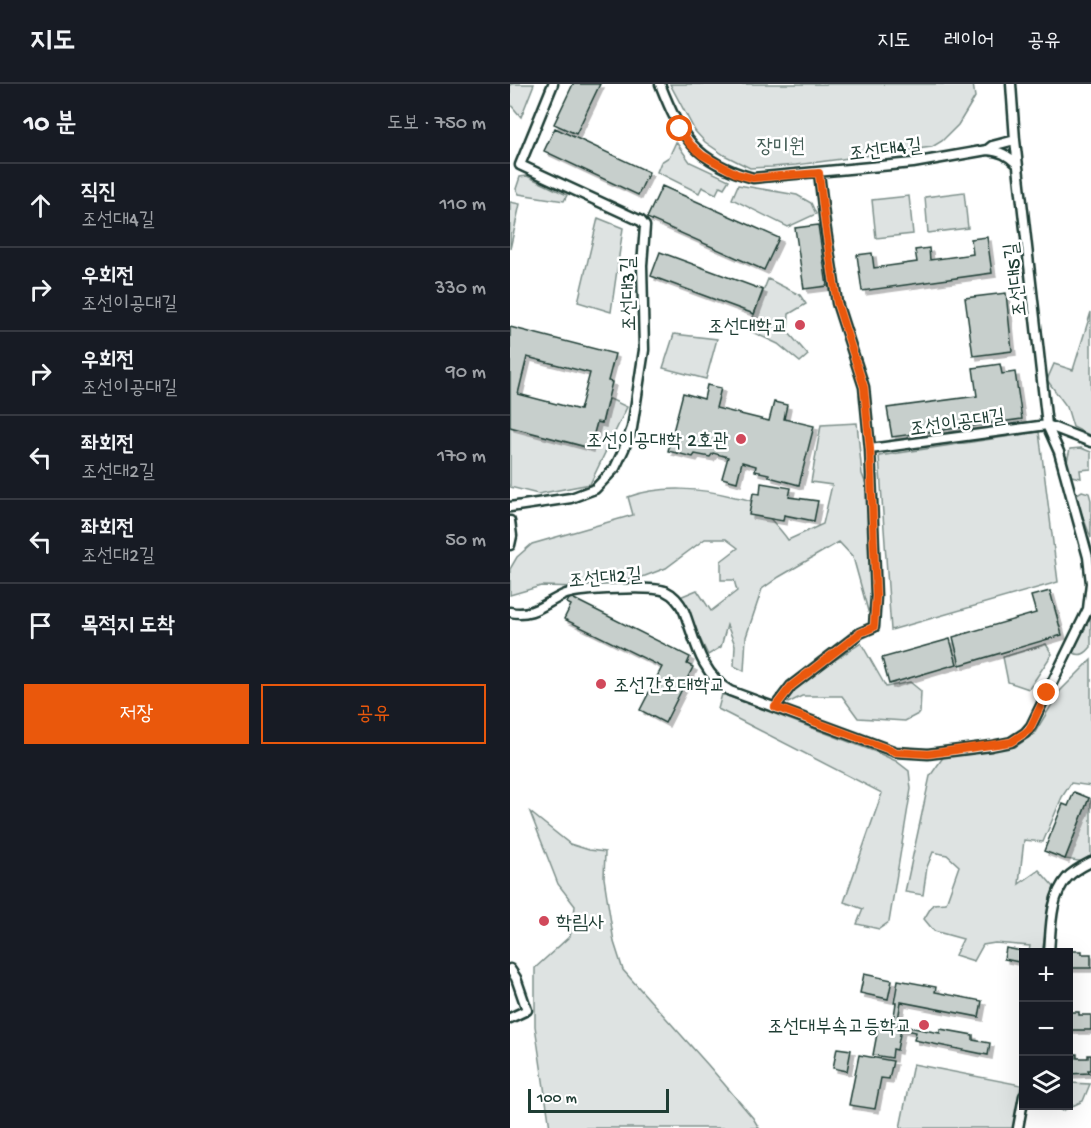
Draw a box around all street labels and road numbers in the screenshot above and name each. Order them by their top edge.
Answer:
street label: 조선대4길 [847,136,923,167]
street label: 조선대5길 [1001,241,1033,318]
street label: 조선대3길 [618,256,643,332]
street label: 조선이공대길 [908,406,1007,443]
street label: 조선대2길 [567,565,643,594]

